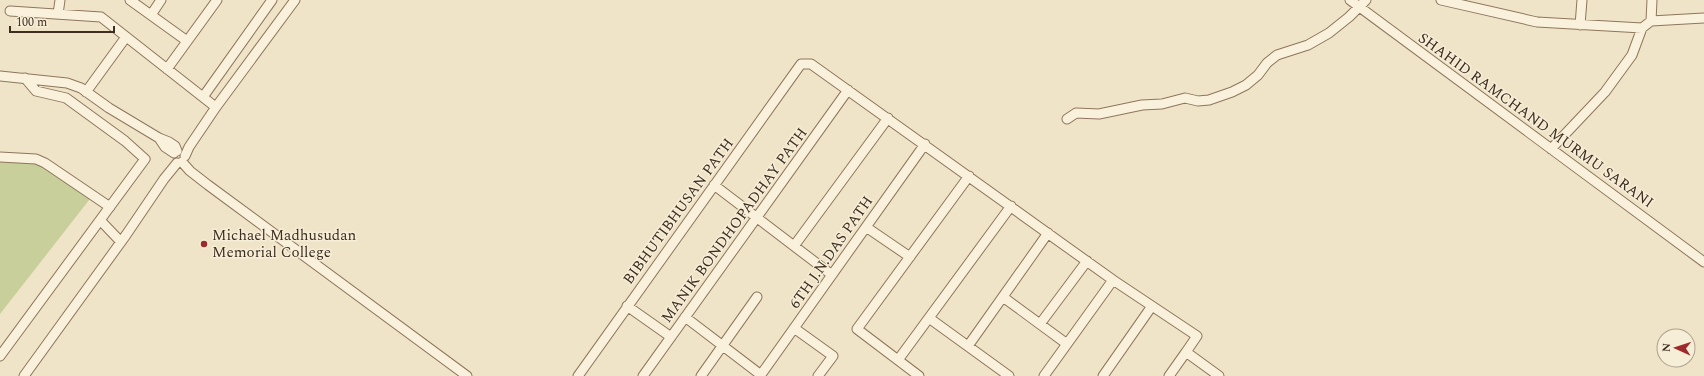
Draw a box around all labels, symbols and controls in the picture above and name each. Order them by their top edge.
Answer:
scale bar [10,8,114,34]
text: 100 m [16,13,47,32]
street label: SHAHID RAMCHAND MURMU SARANI [1413,27,1658,214]
street label: MANIK BONDHOPADHAY PATH [655,123,813,328]
street label: BIBHUTIBHUSAN PATH [617,133,740,289]
street label: 6TH J.N.DAS PATH [784,191,879,314]
place label: Michael Madhusudan Memorial College [212,224,357,264]
marker: Michael Madhusudan Memorial College [199,239,209,249]
north arrow [1656,328,1696,368]
text: N [1658,343,1675,352]

